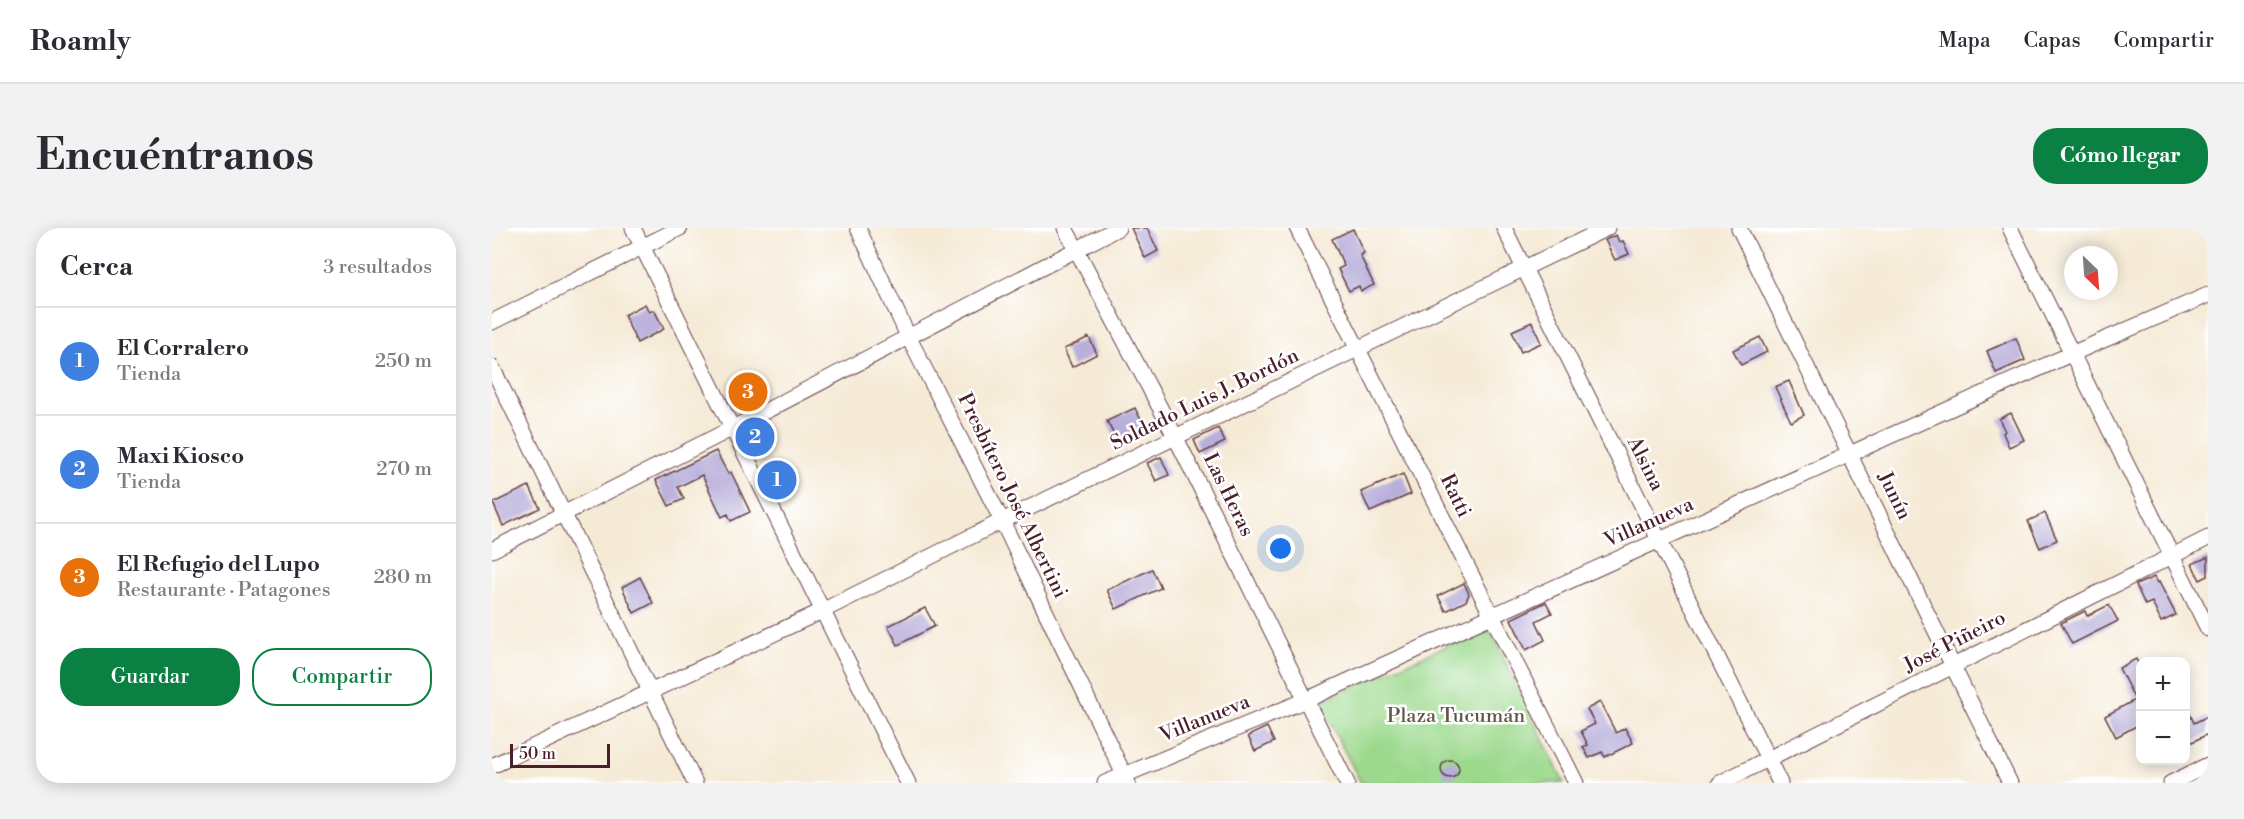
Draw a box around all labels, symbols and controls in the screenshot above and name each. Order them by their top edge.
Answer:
text: Roamly [30,24,131,59]
text: Mapa [1939,28,1991,54]
text: Capas [2024,28,2081,54]
text: Compartir [2114,28,2214,54]
button: Cómo llegar [2033,128,2208,184]
text: Encuéntranos [36,130,314,183]
north arrow [2064,246,2118,300]
text: Cerca [60,251,133,283]
text: 3 resultados [323,255,432,280]
text: El Corralero [117,335,249,362]
street label: Soldado Luis J. Bordón [1107,343,1303,457]
text: 1 [75,349,84,374]
text: 250 m [375,349,432,374]
text: Tienda [117,362,181,387]
pin: 3 [728,370,768,414]
street label: Presbítero José Albertini [951,389,1073,603]
pin: 2 [736,414,774,460]
street label: Alsina [1620,432,1669,496]
text: Maxi Kiosco [117,443,244,470]
street label: Las Heras [1197,449,1259,541]
text: 2 [73,457,86,482]
text: 270 m [376,457,432,482]
pin: 1 [758,458,796,502]
street label: Junín [1871,467,1916,524]
text: Tienda [117,470,181,495]
street label: Ratti [1434,470,1476,522]
street label: Villanueva [1600,492,1698,554]
your location [1266,534,1295,563]
text: El Refugio del Lupo [117,551,320,578]
text: 3 [73,565,86,590]
text: 280 m [373,565,432,590]
text: Restaurante · Patagones [117,578,330,603]
street label: José Piñeiro [1899,606,2010,679]
button: Guardar [60,648,240,706]
button: Compartir [252,648,432,706]
map controls [2136,657,2190,765]
button: + [2136,657,2190,711]
street label: Villanueva [1155,689,1255,749]
park label: Plaza Tucumán [1387,704,1525,729]
button: − [2136,711,2190,765]
scale bar [510,741,610,768]
text: 50 m [519,744,556,764]

